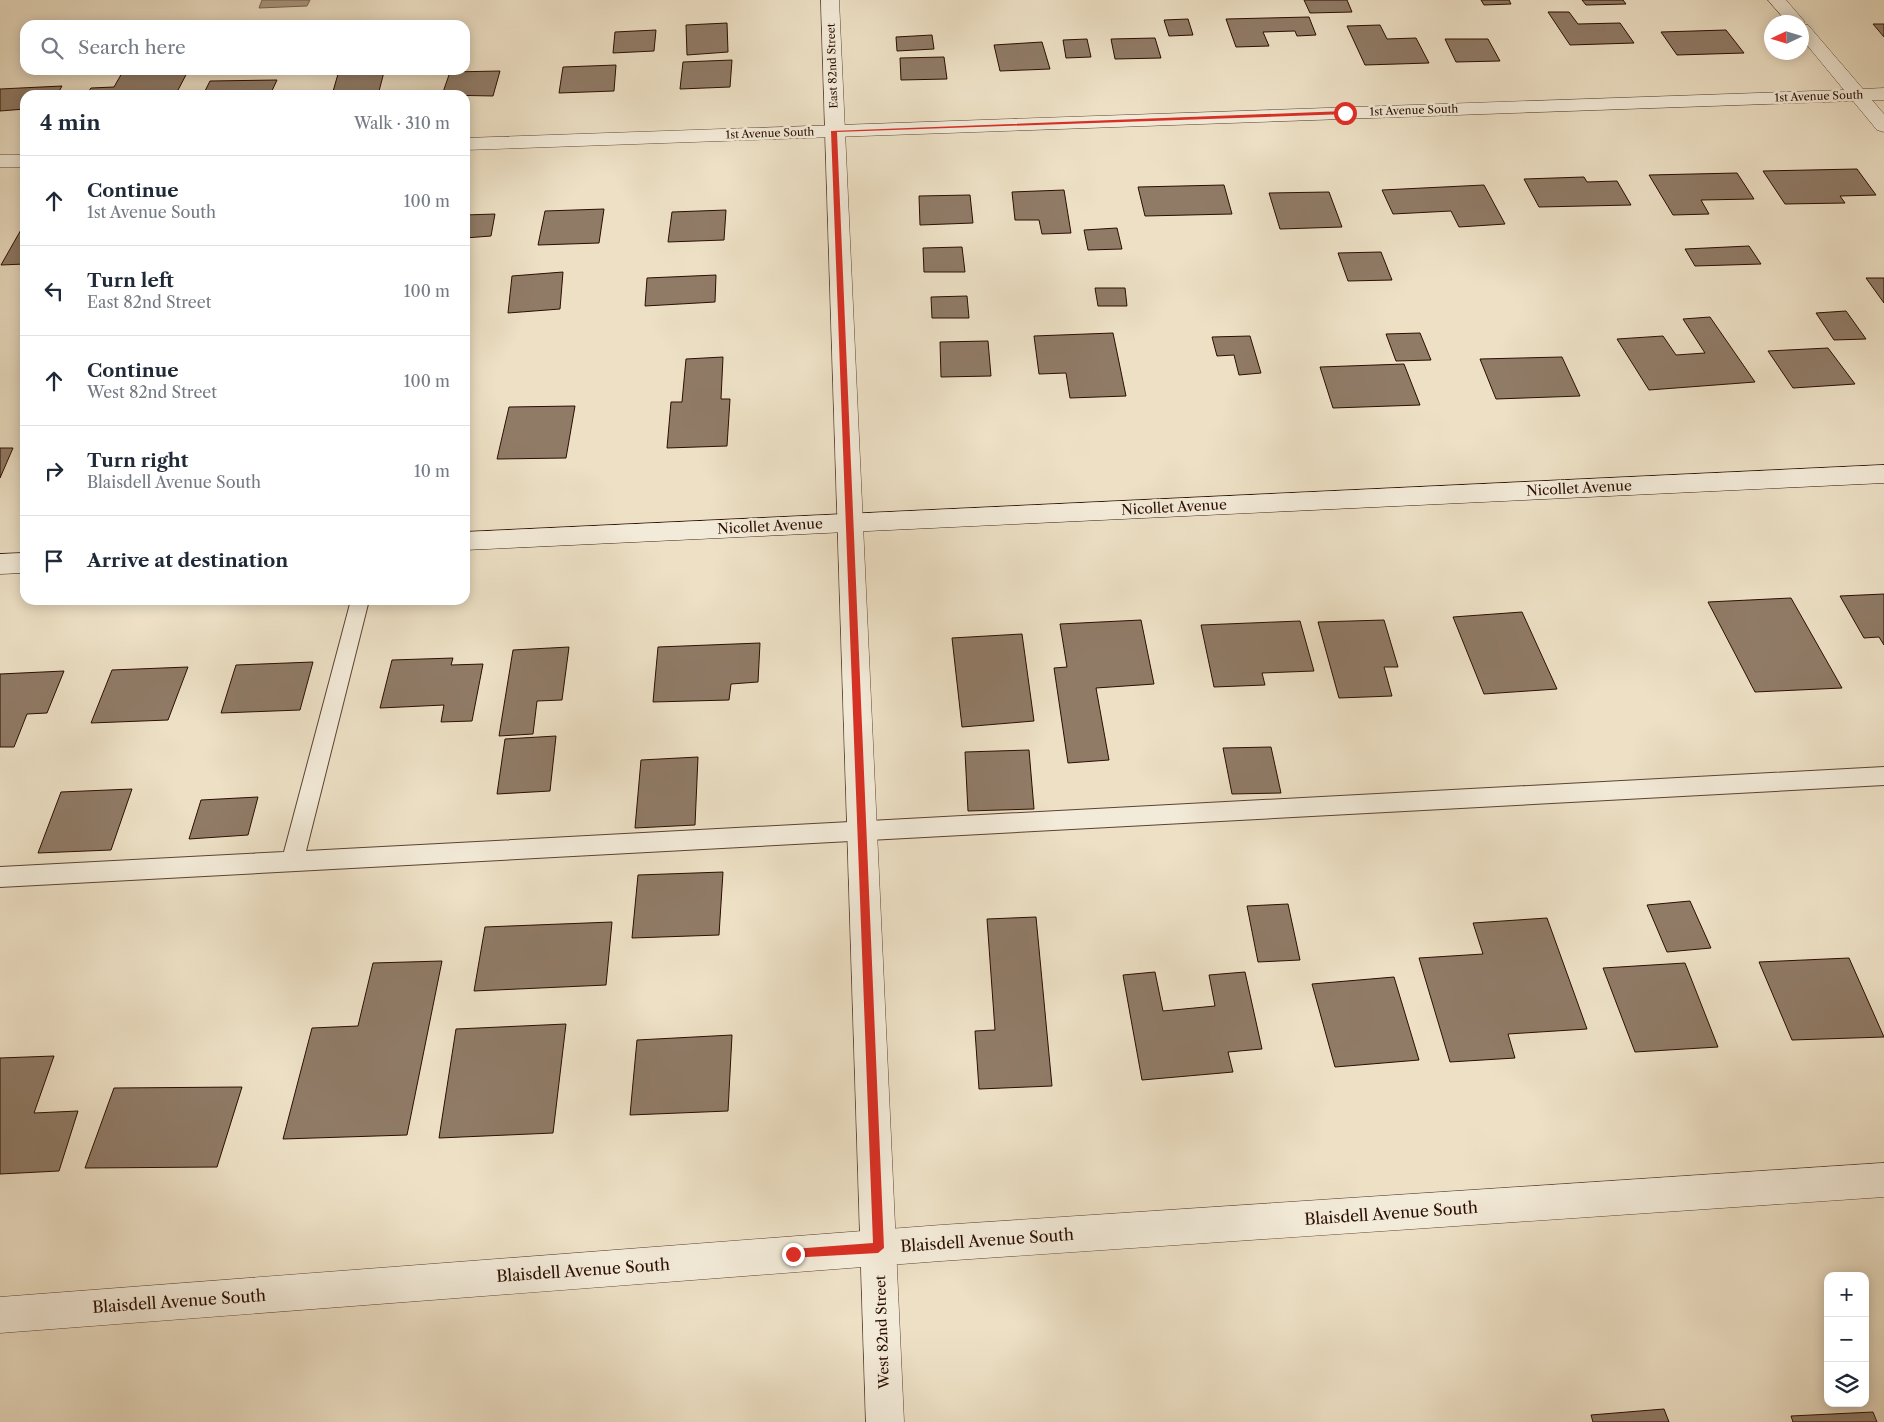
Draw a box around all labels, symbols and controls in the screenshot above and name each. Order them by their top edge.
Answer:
north arrow [1764,15,1809,60]
search box [20,20,470,75]
street label: East 82nd Street [824,23,840,109]
icon: search [38,34,66,62]
text: Search here [78,36,186,59]
street label: 1st Avenue South [1774,87,1864,105]
street label: 1st Avenue South [1369,101,1459,119]
route start [1334,102,1357,125]
text: 4 min [40,110,101,135]
text: Walk · 310 m [354,113,450,133]
street label: 1st Avenue South [725,124,815,142]
text: Continue [87,179,179,202]
icon: ahead [40,187,68,215]
text: 100 m [404,191,450,211]
text: 1st Avenue South [87,202,216,222]
text: Turn left [87,269,174,292]
icon: left [40,277,68,305]
text: 100 m [404,281,450,301]
text: East 82nd Street [87,292,211,312]
text: Continue [87,359,179,382]
icon: ahead [40,367,68,395]
text: 100 m [404,371,450,391]
text: West 82nd Street [87,382,217,402]
text: Turn right [87,449,188,472]
icon: right [40,457,68,485]
text: 10 m [414,461,450,481]
text: Blaisdell Avenue South [87,472,261,492]
street label: Nicollet Avenue [1526,476,1632,500]
street label: Nicollet Avenue [1121,495,1227,519]
street label: Nicollet Avenue [717,514,823,538]
icon: arrive [40,547,68,575]
text: Arrive at destination [87,549,288,572]
street label: Blaisdell Avenue South [1304,1197,1478,1229]
street label: Blaisdell Avenue South [900,1224,1074,1256]
route end [782,1243,805,1266]
street label: Blaisdell Avenue South [496,1254,670,1286]
map controls [1824,1272,1869,1407]
button: + [1824,1272,1869,1317]
street label: West 82nd Street [871,1275,893,1390]
street label: Blaisdell Avenue South [92,1285,266,1317]
button: − [1824,1317,1869,1362]
button: layers [1824,1362,1869,1407]

